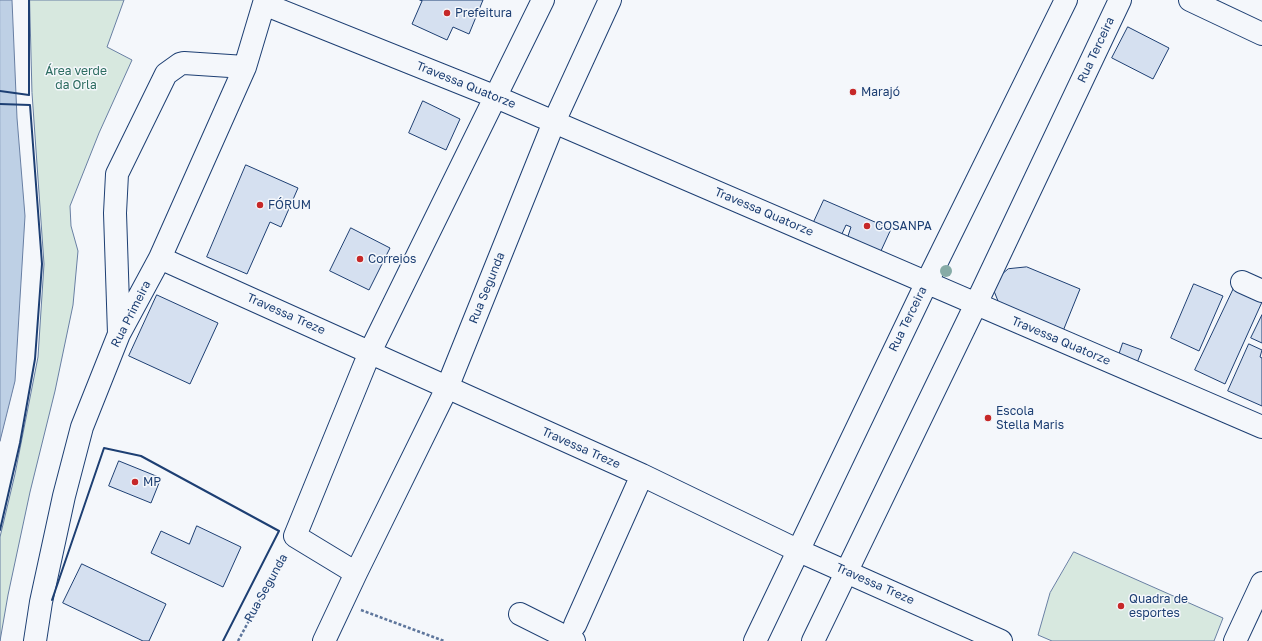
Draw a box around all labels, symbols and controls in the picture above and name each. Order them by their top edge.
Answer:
place label: Prefeitura [455,6,512,20]
marker: Prefeitura [442,8,452,18]
street label: Rua Terceira [1074,15,1118,85]
street label: Travessa Quatorze [414,58,518,112]
park label: Área verde da Orla [45,64,107,92]
place label: Marajó [861,85,900,99]
marker: Marajó [848,87,858,97]
street label: Travessa Quatorze [712,185,816,239]
place label: FÓRUM [268,198,311,212]
marker: FÓRUM [255,200,265,210]
place label: COSANPA [875,219,932,233]
marker: COSANPA [862,221,872,231]
street label: Rua Segunda [466,250,508,326]
place label: Correios [368,252,416,266]
marker: Correios [355,254,365,264]
street label: Rua Primeira [108,278,154,350]
street label: Rua Terceira [886,284,930,354]
street label: Travessa Treze [245,290,327,338]
street label: Travessa Quatorze [1009,314,1113,368]
place label: Escola Stella Maris [996,404,1064,432]
marker: Escola Stella Maris [983,413,993,423]
street label: Travessa Treze [540,424,622,472]
place label: MP [143,475,161,489]
marker: MP [130,477,140,487]
street label: Rua Segunda [241,551,291,625]
street label: Travessa Treze [834,560,916,608]
place label: Quadra de esportes [1129,592,1188,620]
marker: Quadra de esportes [1116,601,1126,611]

